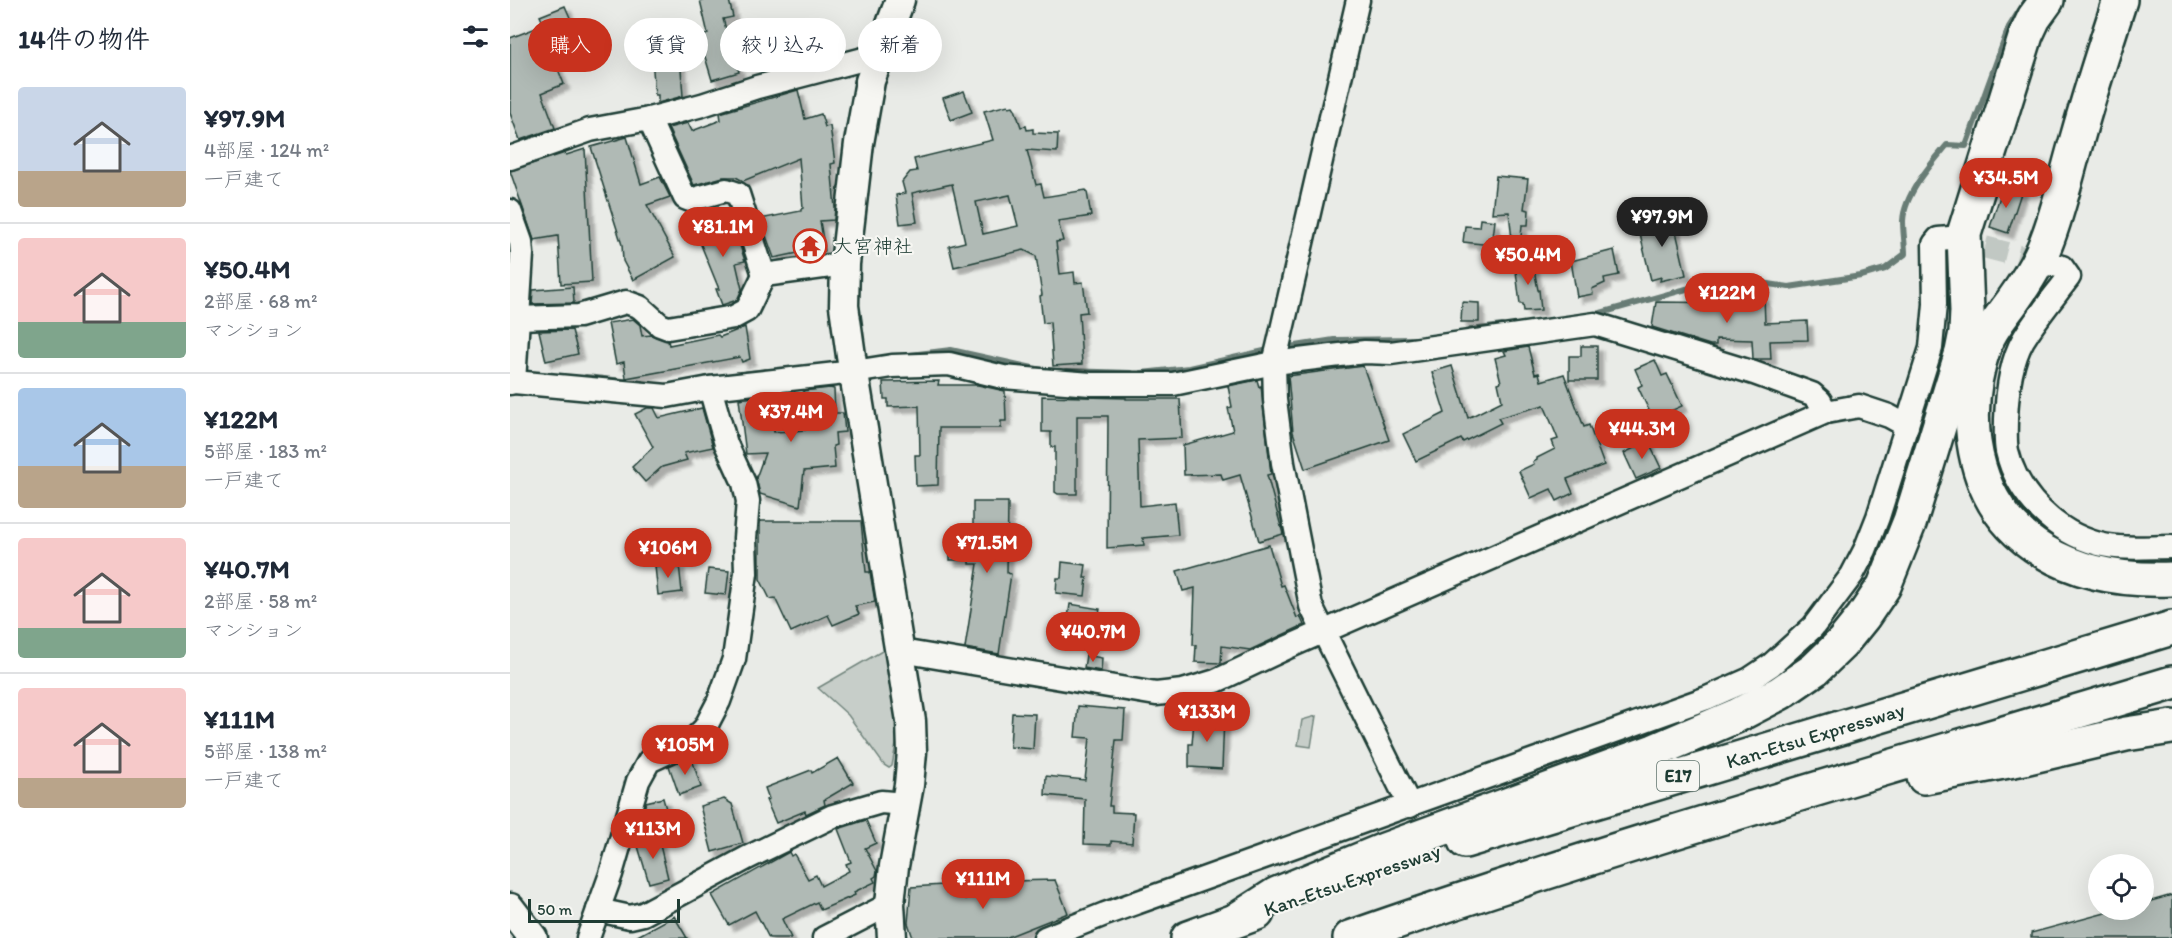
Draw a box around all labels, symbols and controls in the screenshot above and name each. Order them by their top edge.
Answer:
chip: 購入 [528,18,612,72]
chip: 賃貸 [624,18,708,72]
chip: 絞り込み [720,18,846,72]
chip: 新着 [858,18,942,72]
icon: filters [459,20,492,53]
text: 14件の物件 [18,23,150,55]
text: ¥97.9M [204,102,285,134]
icon: home [66,111,138,183]
text: 4部屋 · 124 m² [204,138,329,162]
pin: ¥34.5M [1957,158,2055,209]
text: ¥34.5M [1973,165,2039,189]
text: 一戸建て [204,167,284,191]
pin: ¥97.9M [1613,197,1711,248]
text: ¥97.9M [1631,204,1693,228]
pin: ¥81.1M [674,207,772,258]
text: ¥81.1M [692,214,754,238]
temple icon: 大宮神社 [792,228,828,264]
place label: 大宮神社 [833,234,913,258]
pin: ¥50.4M [1479,235,1577,286]
text: ¥50.4M [1495,242,1561,266]
text: ¥50.4M [204,253,291,285]
icon: home [66,262,138,334]
pin: ¥122M [1685,273,1769,324]
text: ¥122M [1698,280,1756,304]
text: 2部屋 · 68 m² [204,289,317,313]
text: マンション [204,318,303,342]
pin: ¥37.4M [742,392,840,443]
text: ¥37.4M [759,399,823,423]
text: ¥122M [204,403,278,435]
pin: ¥44.3M [1593,409,1691,460]
icon: home [66,412,138,484]
text: ¥44.3M [1609,416,1675,440]
text: 5部屋 · 183 m² [204,439,327,463]
text: 一戸建て [204,468,284,492]
pin: ¥71.5M [938,523,1036,574]
pin: ¥106M [626,528,710,579]
text: ¥71.5M [956,530,1018,554]
text: ¥106M [638,535,698,559]
text: ¥40.7M [204,553,290,585]
icon: home [66,562,138,634]
text: 2部屋 · 58 m² [204,589,317,613]
pin: ¥40.7M [1044,612,1142,663]
text: マンション [204,618,303,642]
text: ¥40.7M [1060,619,1126,643]
pin: ¥133M [1165,692,1249,743]
street label: Kan-Etsu Expressway [1723,697,1908,774]
text: ¥133M [1178,699,1236,723]
text: ¥111M [204,703,275,735]
icon: home [66,712,138,784]
pin: ¥105M [643,725,727,776]
text: ¥105M [655,732,715,756]
text: 5部屋 · 138 m² [204,739,327,763]
road number: E17 [1657,761,1699,791]
text: 一戸建て [204,768,284,792]
pin: ¥113M [611,809,695,860]
text: ¥113M [625,816,681,840]
street label: Kan-Etsu Expressway [1261,838,1444,921]
map controls [2088,854,2154,920]
button: locate [2088,854,2154,920]
pin: ¥111M [941,859,1025,910]
text: ¥111M [956,866,1010,890]
scale bar [528,896,680,924]
text: 50 m [537,900,572,919]

